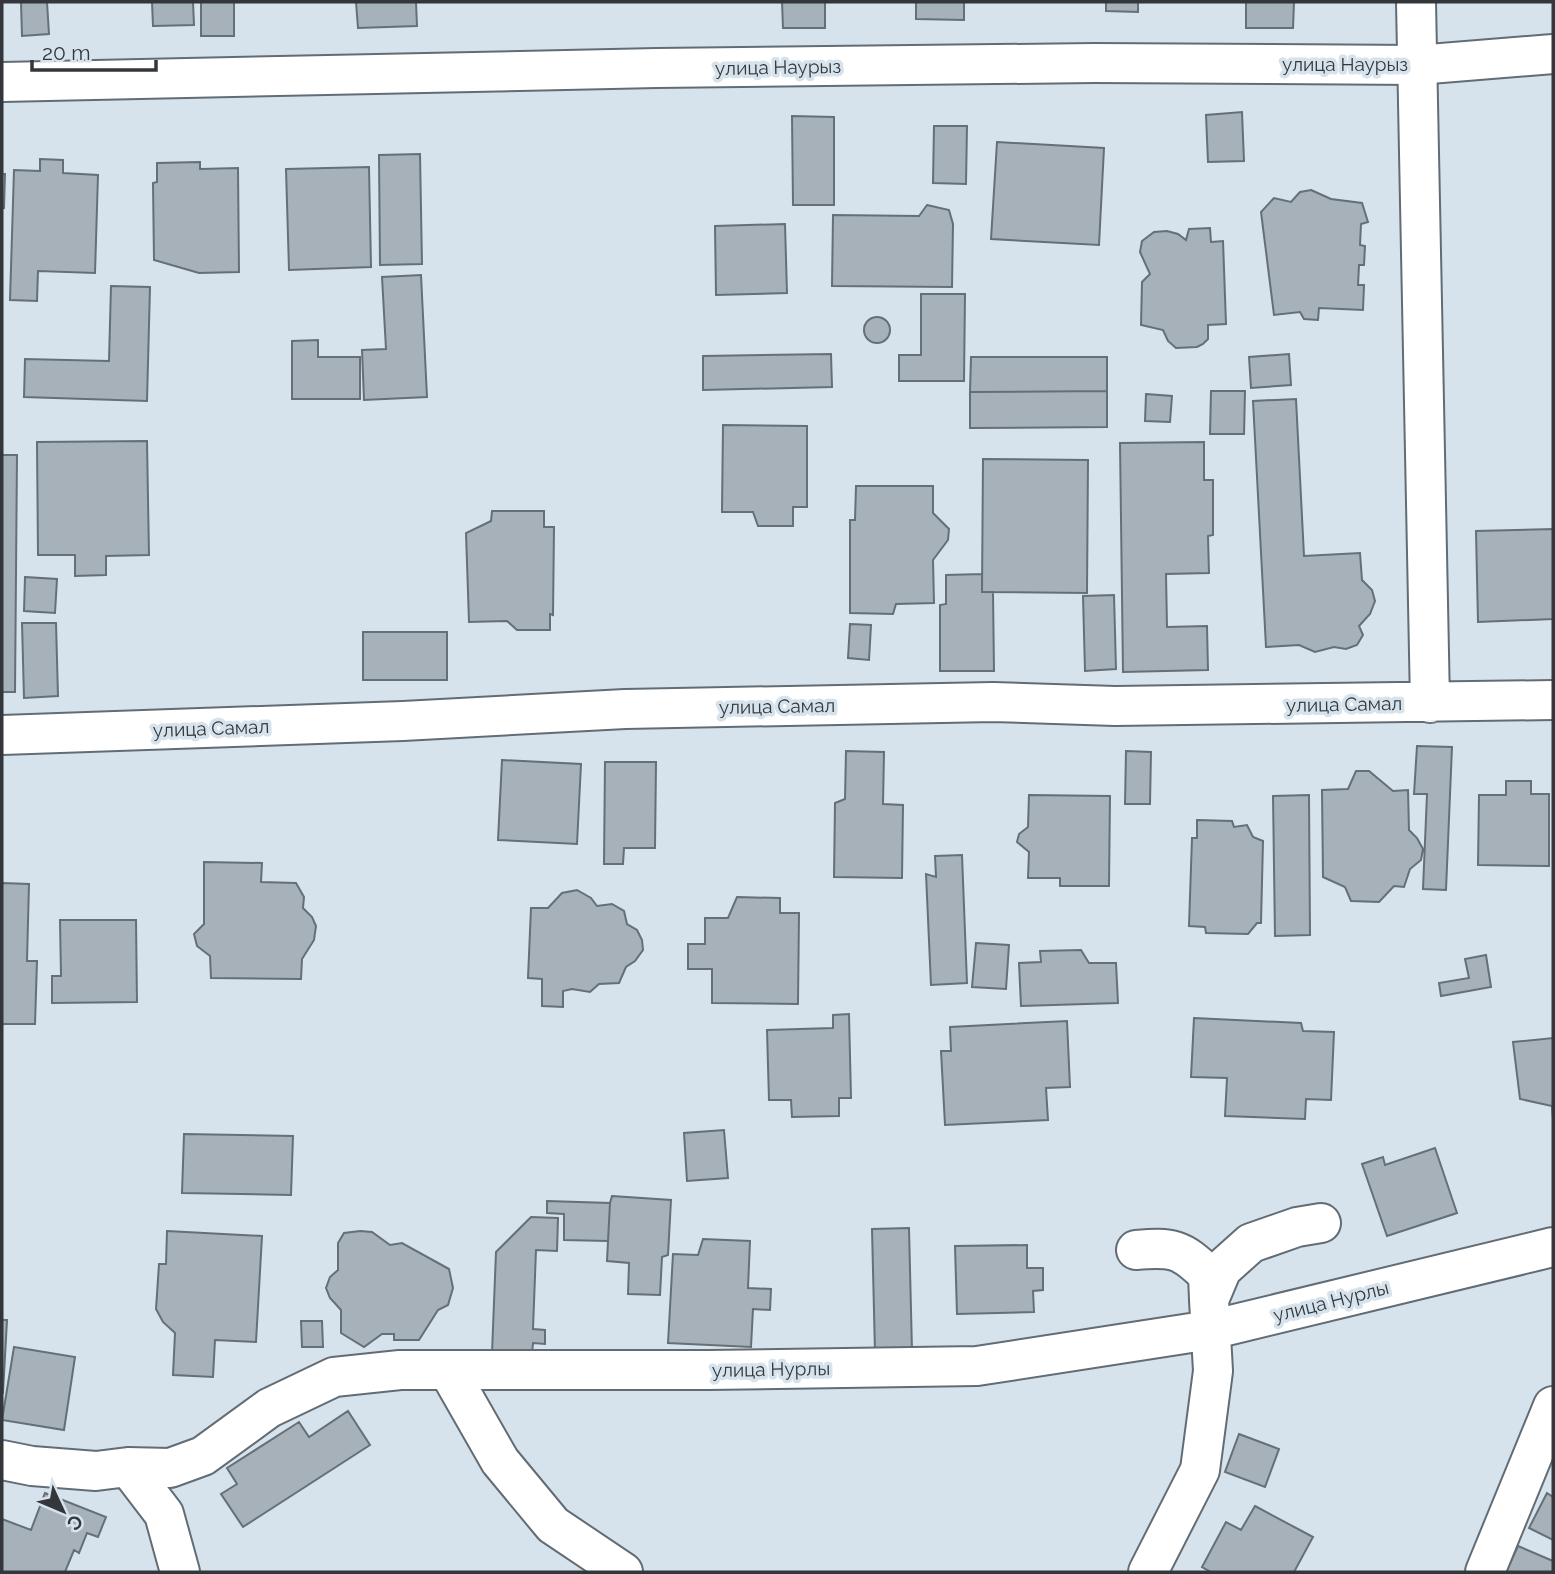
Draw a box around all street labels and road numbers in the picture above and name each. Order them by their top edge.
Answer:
street label: улица Наурыз [1282,53,1408,75]
street label: улица Наурыз [715,55,841,79]
street label: улица Самал [1286,692,1402,716]
street label: улица Самал [719,694,835,718]
street label: улица Самал [152,715,270,741]
street label: улица Нурлы [1271,1276,1391,1326]
street label: улица Нурлы [712,1357,830,1381]

